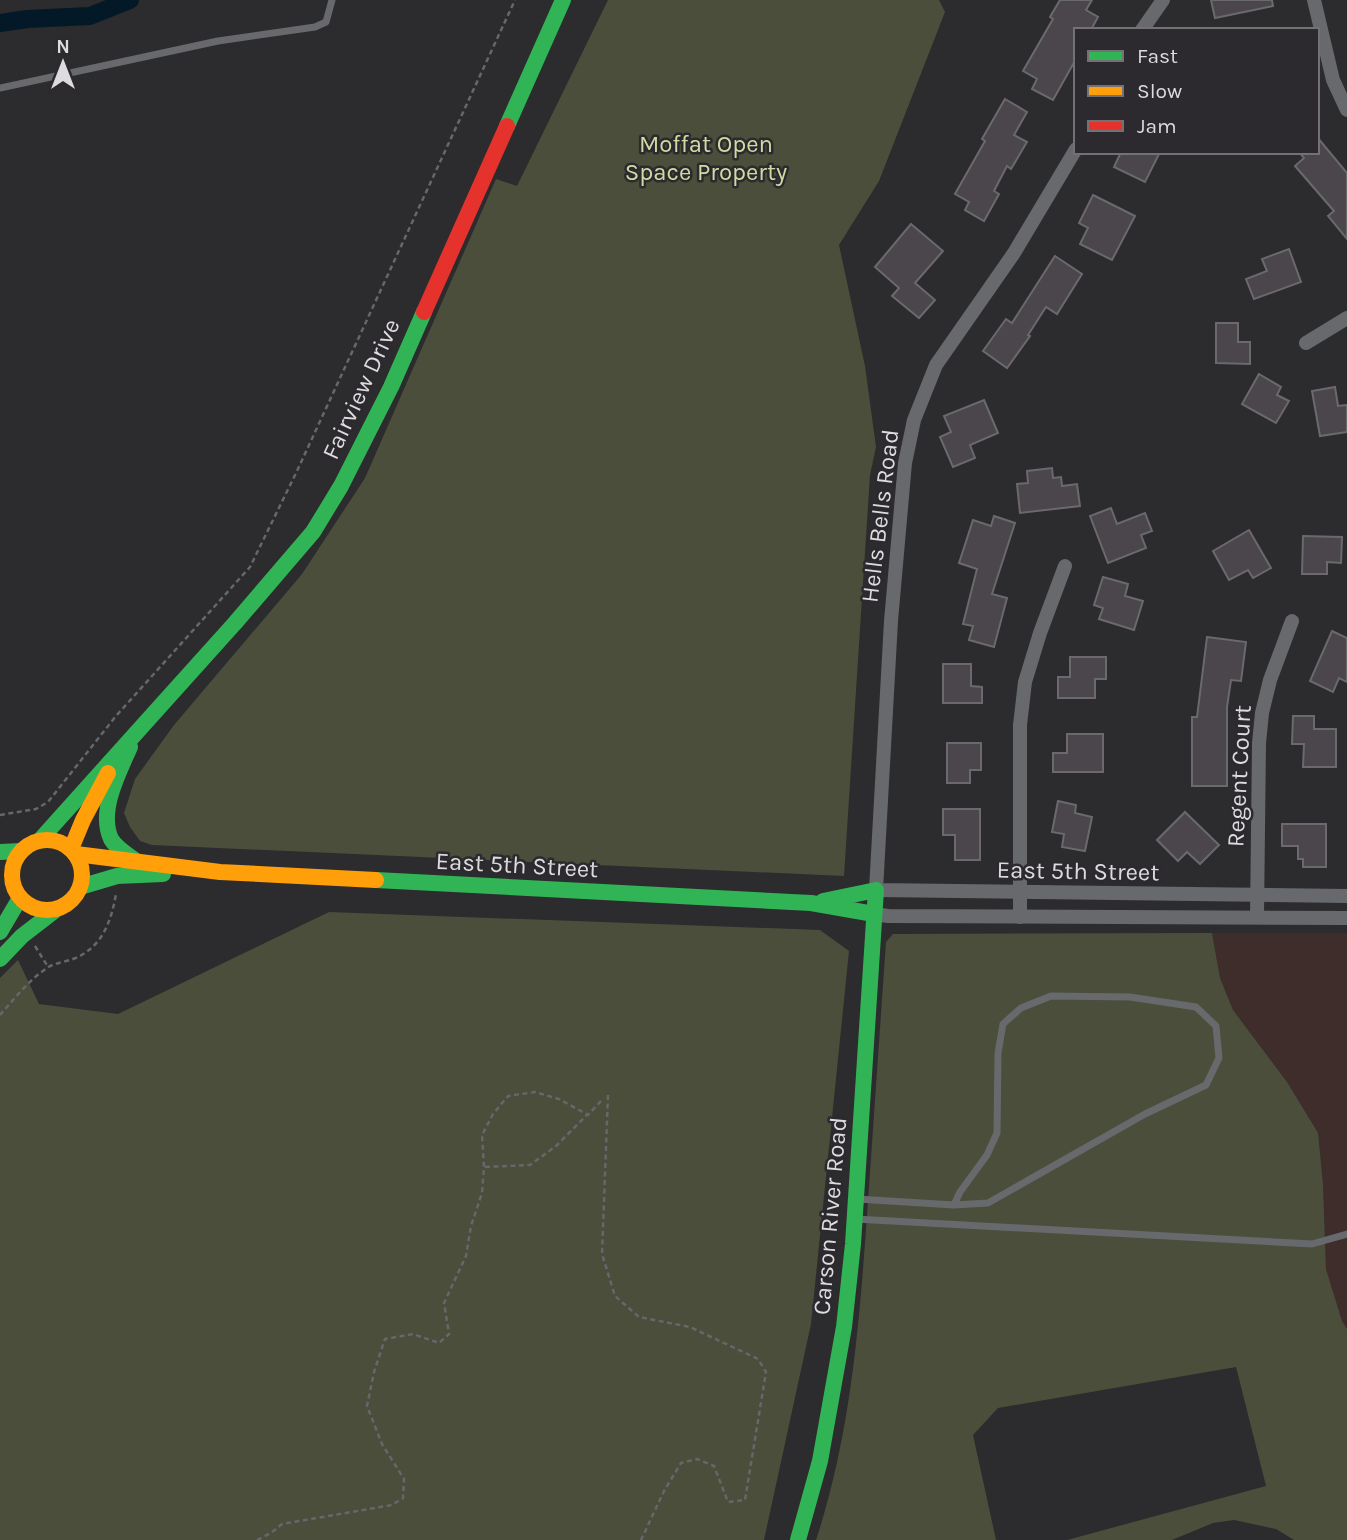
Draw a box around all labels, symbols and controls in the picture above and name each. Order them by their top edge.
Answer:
north arrow [28,28,98,98]
legend [1074,28,1319,154]
text: N [56,36,70,58]
text: Fast [1137,44,1178,68]
text: Slow [1137,79,1182,103]
text: Jam [1137,114,1177,138]
park label: Moffat Open Space Property [625,130,787,186]
street label: Fairview Drive [316,314,406,464]
street label: Hells Bells Road [855,428,905,604]
street label: Regent Court [1221,704,1257,848]
street label: East 5th Street [435,847,599,883]
street label: East 5th Street [996,856,1160,886]
street label: Carson River Road [807,1116,853,1316]

